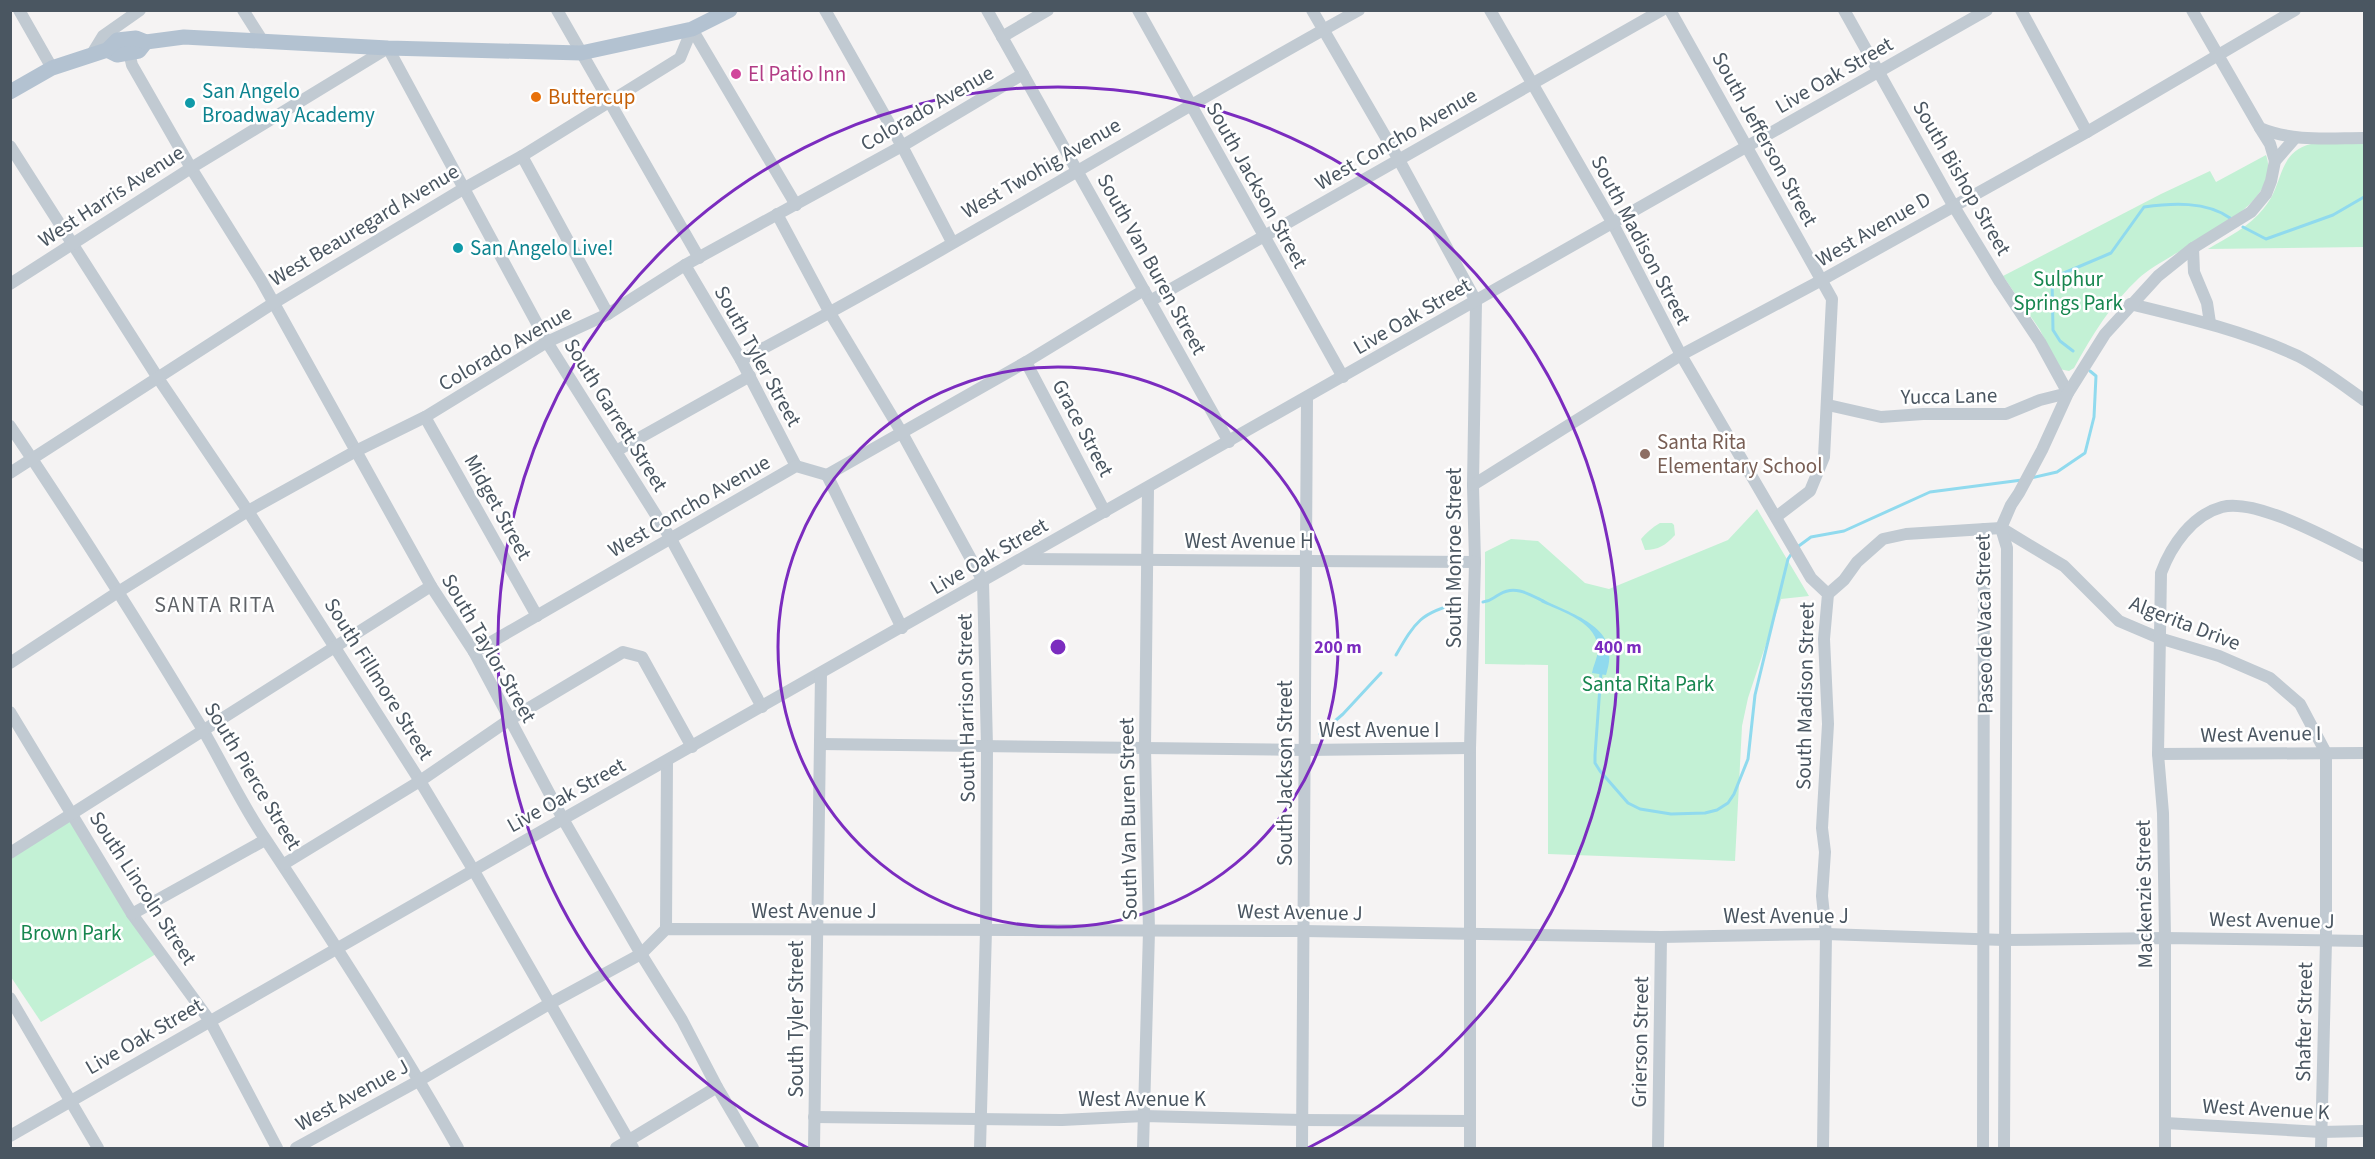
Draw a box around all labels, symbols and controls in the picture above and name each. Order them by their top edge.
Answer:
street label: Live Oak Street [1770,29,1898,121]
street label: South Jefferson Street [1705,46,1825,232]
street label: Colorado Avenue [855,58,999,158]
place label: El Patio Inn [748,59,846,89]
marker: El Patio Inn [729,67,743,81]
place label: San Angelo Broadway Academy [202,76,375,130]
street label: West Concho Avenue [1309,80,1483,198]
place label: Buttercup [548,82,635,112]
marker: Buttercup [529,90,543,104]
street label: South Bishop Street [1905,95,2019,261]
marker: San Angelo Broadway Academy [183,96,197,110]
street label: South Jackson Street [1199,96,1315,274]
street label: West Twohig Avenue [956,110,1126,226]
street label: West Harris Avenue [32,138,190,254]
street label: South Madison Street [1584,150,1698,330]
street label: West Beauregard Avenue [263,156,465,294]
street label: South Van Buren Street [1090,168,1214,360]
street label: West Avenue D [1810,184,1936,274]
place label: San Angelo Live! [470,233,614,263]
marker: San Angelo Live! [451,241,465,255]
park label: Sulphur Springs Park [2013,264,2123,318]
street label: Live Oak Street [1348,270,1476,362]
street label: South Tyler Street [707,280,809,432]
street label: Colorado Avenue [433,298,577,398]
street label: South Garrett Street [557,333,675,497]
street label: Grace Street [1045,374,1121,482]
street label: Yucca Lane [1899,380,1998,412]
place label: Santa Rita Elementary School [1657,427,1823,481]
street label: West Concho Avenue [602,447,776,565]
marker: Santa Rita Elementary School [1638,447,1652,461]
street label: Midget Street [457,449,539,565]
street label: South Monroe Street [1439,468,1469,648]
street label: Live Oak Street [925,510,1053,602]
street label: West Avenue H [1184,526,1314,556]
street label: Paseo de Vaca Street [1967,534,2001,714]
street label: South Taylor Street [434,568,544,728]
street label: Algerita Drive [2125,588,2245,658]
district label: SANTA RITA [154,589,276,621]
street label: South Fillmore Street [317,592,441,766]
street label: South Madison Street [1788,602,1822,790]
street label: South Harrison Street [949,613,983,803]
text: 200 m [1314,635,1362,660]
text: 400 m [1594,635,1642,660]
centre of rings [1048,637,1068,657]
park label: Santa Rita Park [1582,669,1715,699]
street label: South Jackson Street [1270,680,1300,866]
street label: South Pierce Street [197,696,309,856]
street label: West Avenue I [1318,715,1440,745]
street label: South Van Buren Street [1111,717,1145,921]
street label: West Avenue I [2200,718,2322,750]
street label: Live Oak Street [501,750,631,840]
street label: South Lincoln Street [82,805,204,971]
street label: Mackenzie Street [2128,819,2160,969]
street label: West Avenue J [751,896,877,926]
street label: West Avenue J [1237,896,1363,928]
street label: West Avenue J [1723,901,1849,931]
street label: West Avenue J [2209,904,2335,936]
park label: Brown Park [21,918,122,948]
street label: South Tyler Street [781,941,811,1098]
street label: Shafter Street [2288,962,2320,1082]
street label: Grierson Street [1624,976,1656,1108]
street label: Live Oak Street [80,990,208,1082]
street label: West Avenue J [290,1051,414,1139]
street label: West Avenue K [1078,1084,1207,1114]
street label: West Avenue K [2201,1091,2331,1127]

